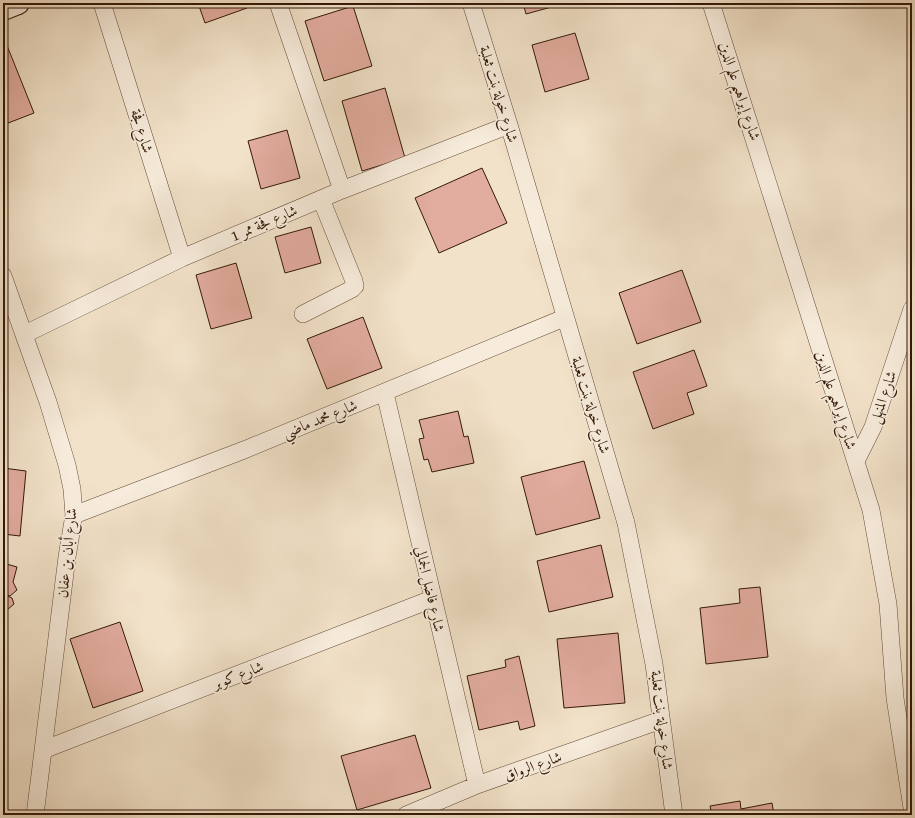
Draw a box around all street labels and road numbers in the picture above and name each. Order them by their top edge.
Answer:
street label: شارع إبراهيم علم الدين [710,39,766,144]
street label: شارع خولة بنت ثعلبة [472,43,524,146]
street label: شارع فجة [123,106,159,156]
street label: شارع فجة ممر 1 [227,199,302,249]
street label: شارع إبراهيم علم الدين [806,348,862,453]
street label: شارع خولة بنت ثعلبة [564,354,616,457]
street label: شارع المنهل [864,368,904,427]
street label: شارع محمد ماضي [279,394,362,447]
street label: شارع أبان بن عفان [51,507,85,599]
street label: شارع فاضل الجمالي [407,544,451,635]
street label: شارع كوبر [208,655,267,697]
street label: شارع خولة بنت ثعلبة [643,669,679,771]
street label: شارع الرواق [501,745,566,788]

